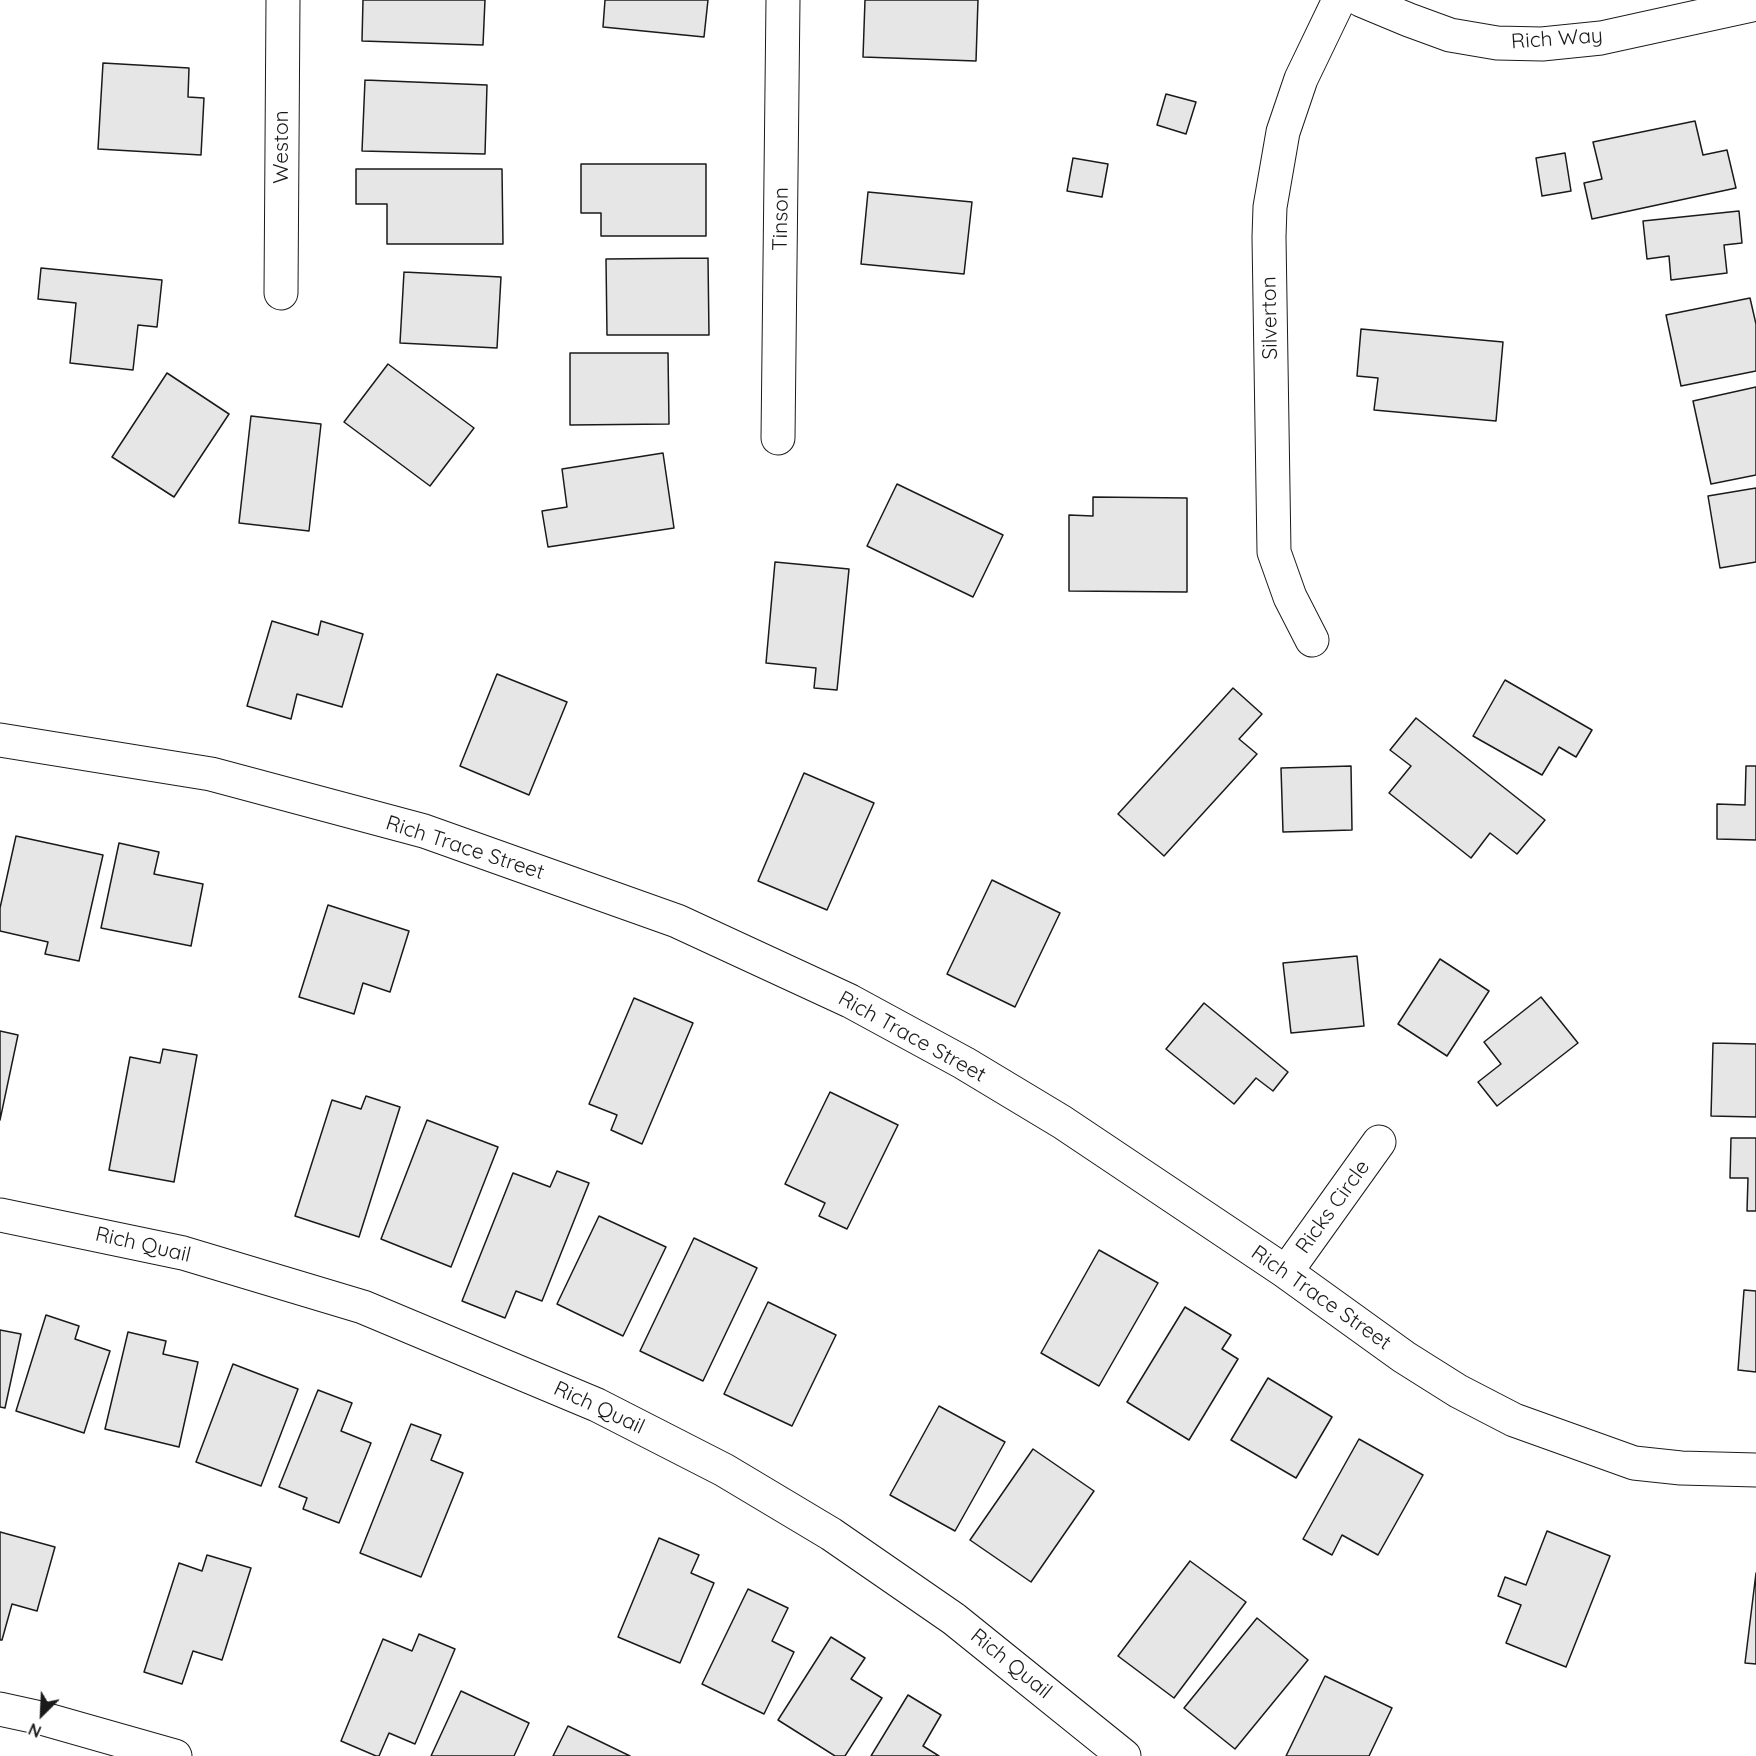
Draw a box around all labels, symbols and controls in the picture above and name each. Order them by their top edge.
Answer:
street label: Rich Way [1510,23,1604,55]
street label: Weston [269,110,295,184]
street label: Tinson [768,187,794,251]
street label: Silverton [1257,276,1283,360]
street label: Rich Trace Street [383,811,547,885]
street label: Rich Trace Street [834,986,990,1088]
street label: Ricks Circle [1291,1155,1375,1259]
street label: Rich Quail [93,1222,193,1268]
street label: Rich Trace Street [1246,1240,1396,1356]
street label: Rich Quail [550,1376,648,1440]
street label: Rich Quail [965,1624,1057,1704]
north arrow [12,1684,72,1744]
text: N [25,1719,44,1742]

